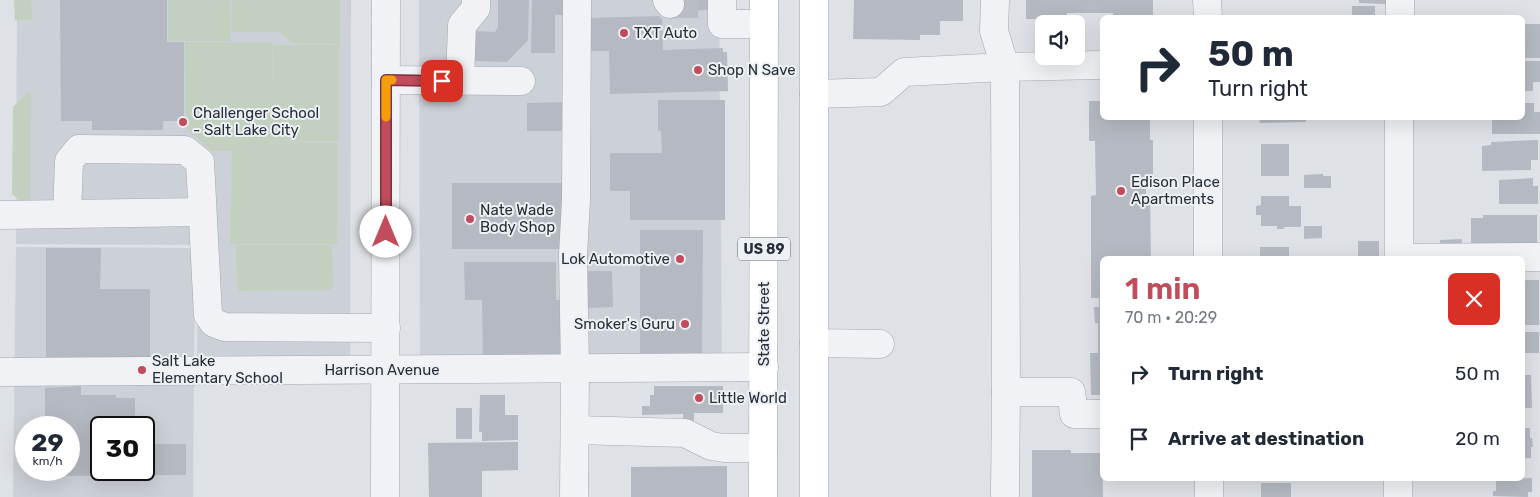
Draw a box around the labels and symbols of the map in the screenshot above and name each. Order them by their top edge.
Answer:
place label: TXT Auto [634,24,697,42]
marker: TXT Auto [618,27,630,39]
pin [421,60,463,102]
place label: Shop N Save [708,61,796,79]
marker: Shop N Save [692,64,704,76]
place label: Challenger School - Salt Lake City [193,104,319,139]
marker: Challenger School - Salt Lake City [177,116,189,128]
place label: Edison Place Apartments [1131,173,1220,208]
marker: Edison Place Apartments [1115,185,1127,197]
place label: Nate Wade Body Shop [480,201,555,236]
position arrow [359,205,411,257]
marker: Nate Wade Body Shop [464,213,476,225]
road number: US 89 [738,238,790,260]
place label: Lok Automotive [561,250,670,268]
marker: Lok Automotive [674,253,686,265]
street label: State Street [755,282,773,366]
place label: Smoker's Guru [574,315,675,333]
marker: Smoker's Guru [679,318,691,330]
place label: Salt Lake Elementary School [152,352,283,387]
street label: Harrison Avenue [324,361,440,379]
marker: Salt Lake Elementary School [136,364,148,376]
place label: Little World [709,389,787,407]
marker: Little World [693,392,705,404]
speed limit sign: 30 [90,416,155,481]

